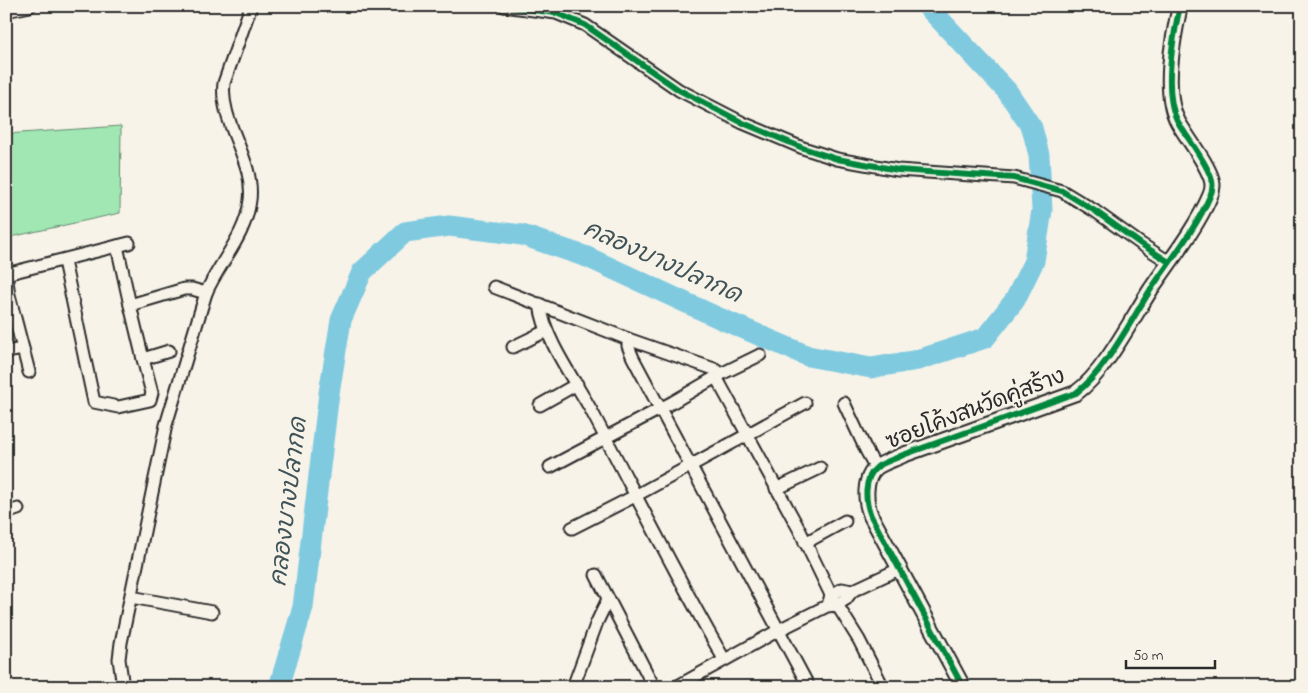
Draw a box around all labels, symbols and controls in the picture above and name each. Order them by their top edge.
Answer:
water label: คลองบางปลากด [577,212,748,314]
street label: ซอยโค้งสนวัดคู่สร้าง [881,360,1070,459]
water label: คลองบางปลากด [262,414,318,588]
scale bar [1126,638,1214,670]
text: 50 m [1133,645,1164,667]

